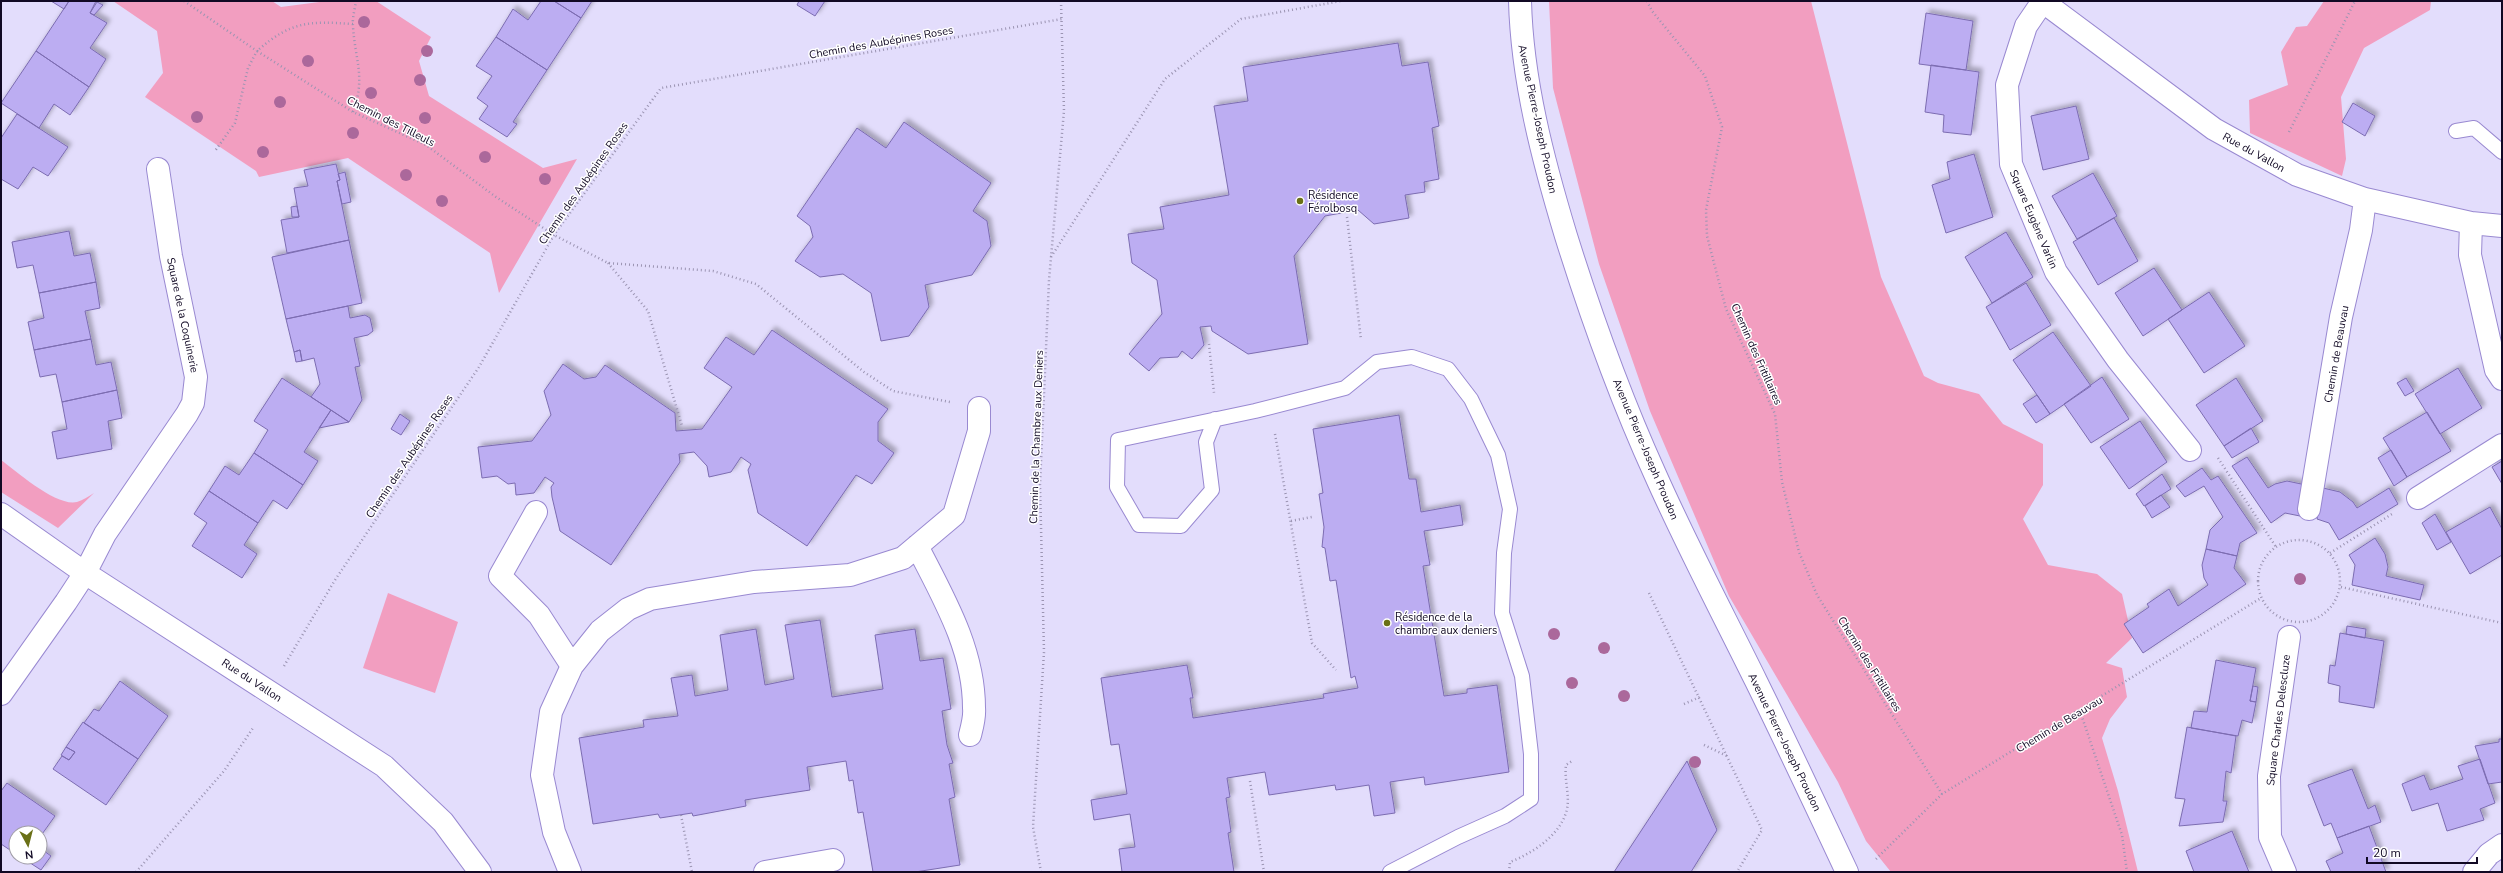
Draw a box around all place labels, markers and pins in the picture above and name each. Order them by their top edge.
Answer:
place label: Résidence Férolbosq [1308,188,1358,216]
marker: Résidence Férolbosq [1295,196,1305,206]
place label: Résidence de la chambre aux deniers [1395,610,1497,638]
marker: Résidence de la chambre aux deniers [1382,618,1392,628]

